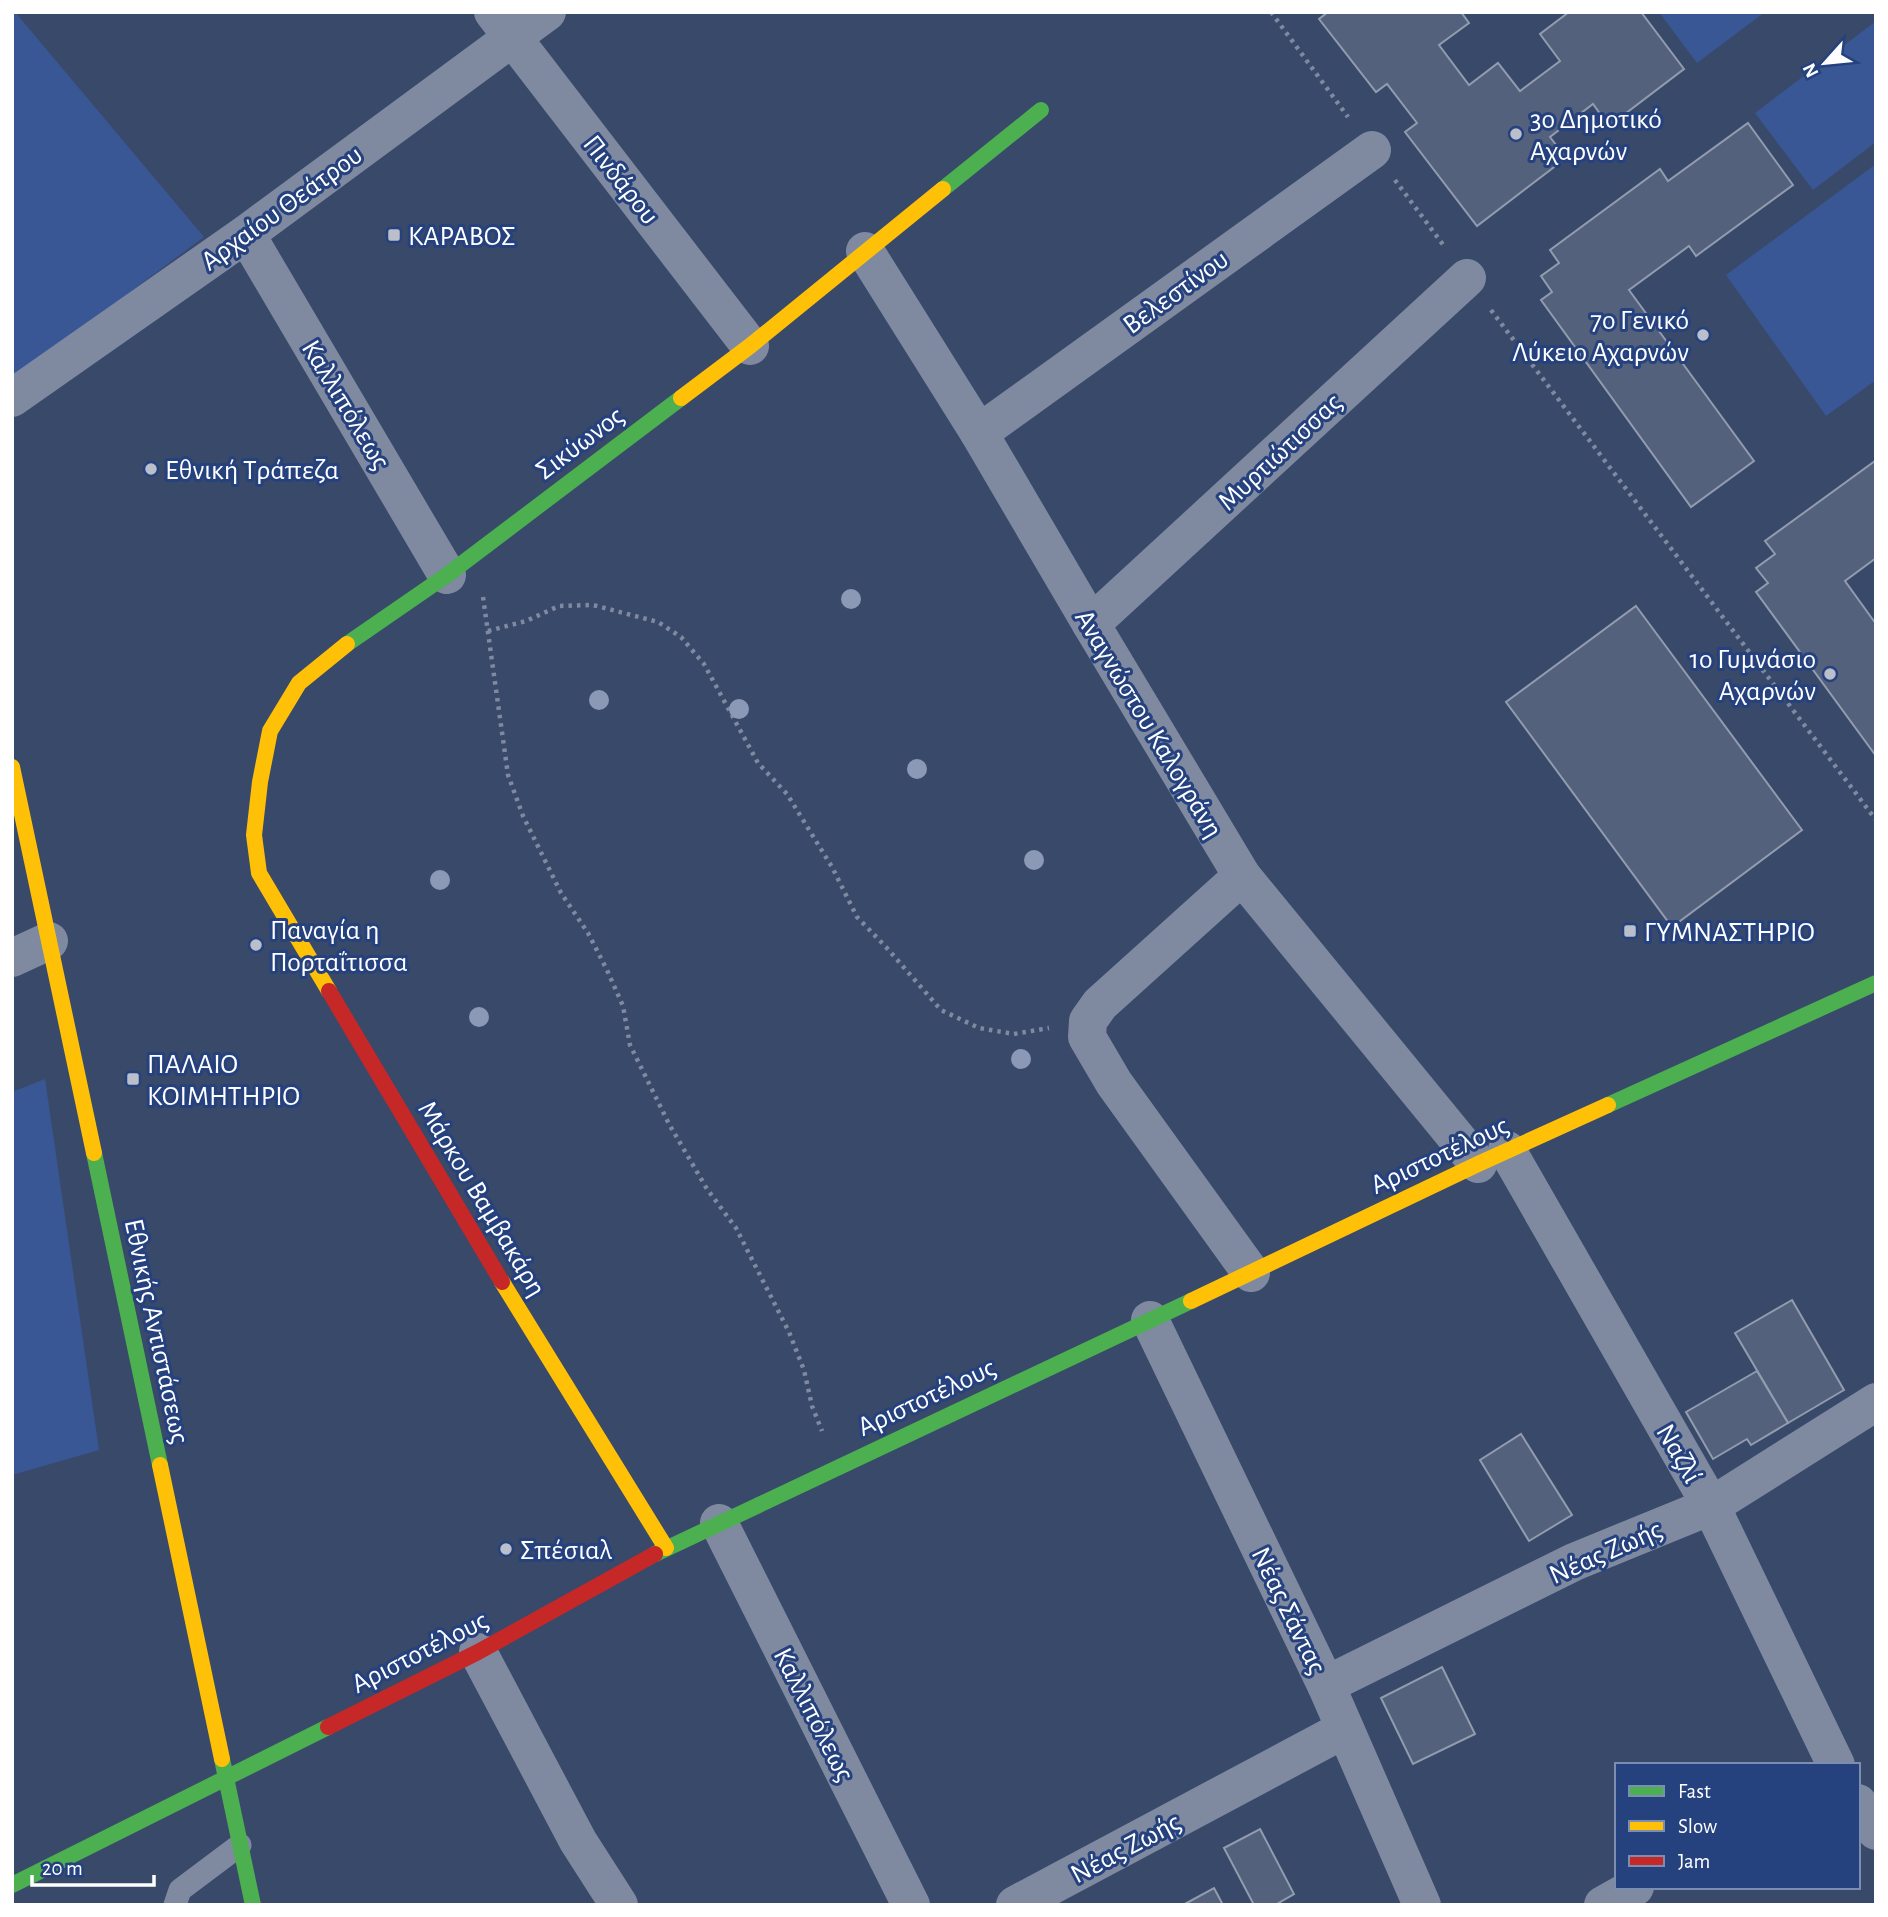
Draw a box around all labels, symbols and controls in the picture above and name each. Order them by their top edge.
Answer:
north arrow [1790,28,1860,98]
text: N [1800,60,1823,80]
place label: 3ο Δημοτικό Αχαρνών [1530,106,1662,166]
marker: 3ο Δημοτικό Αχαρνών [1508,126,1524,142]
street label: Πινδάρου [577,130,664,230]
street label: Αρχαίου Θεάτρου [196,141,368,276]
place label: ΚΑΡΑΒΟΣ [408,223,516,251]
marker: ΚΑΡΑΒΟΣ [386,227,402,243]
street label: Βελεστίνου [1118,245,1234,340]
place label: 7ο Γενικό Λύκειο Αχαρνών [1512,307,1689,367]
marker: 7ο Γενικό Λύκειο Αχαρνών [1695,327,1711,343]
street label: Καλλιπόλεως [296,336,395,475]
street label: Μυρτιώτισσας [1213,389,1348,516]
street label: Σικύωνος [531,402,629,485]
place label: Εθνική Τράπεζα [165,457,339,485]
marker: Εθνική Τράπεζα [143,461,159,477]
street label: Αναγνώστου Καλογράνη [1069,605,1227,843]
place label: 1ο Γυμνάσιο Αχαρνών [1689,646,1816,706]
marker: 1ο Γυμνάσιο Αχαρνών [1822,666,1838,682]
place label: Παναγία η Πορταΐτισσα [270,917,408,977]
place label: ΓΥΜΝΑΣΤΗΡΙΟ [1644,919,1815,947]
marker: ΓΥΜΝΑΣΤΗΡΙΟ [1622,923,1638,939]
marker: Παναγία η Πορταΐτισσα [248,937,264,953]
place label: ΠΑΛΑΙΟ ΚΟΙΜΗΤΗΡΙΟ [147,1051,300,1111]
marker: ΠΑΛΑΙΟ ΚΟΙΜΗΤΗΡΙΟ [125,1071,141,1087]
street label: Μάρκου Βαμβακάρη [412,1097,550,1301]
street label: Αριστοτέλους [1366,1112,1513,1200]
street label: Εθνικής Αντιστάσεως [119,1216,194,1447]
street label: Αριστοτέλους [853,1354,1000,1442]
street label: Ναζλί [1650,1420,1706,1488]
street label: Νέας Ζωής [1545,1516,1666,1590]
place label: Σπέσιαλ [520,1537,613,1565]
marker: Σπέσιαλ [498,1541,514,1557]
street label: Νέας Σάντας [1246,1543,1331,1679]
street label: Αριστοτέλους [347,1606,493,1699]
street label: Καλλιπόλεως [768,1644,859,1786]
legend [1615,1763,1860,1889]
text: Fast [1678,1781,1711,1802]
street label: Νέας Ζωής [1066,1808,1186,1889]
text: Slow [1678,1816,1717,1837]
scale bar [32,1843,154,1887]
text: Jam [1678,1851,1710,1872]
text: 20 m [42,1858,83,1879]

